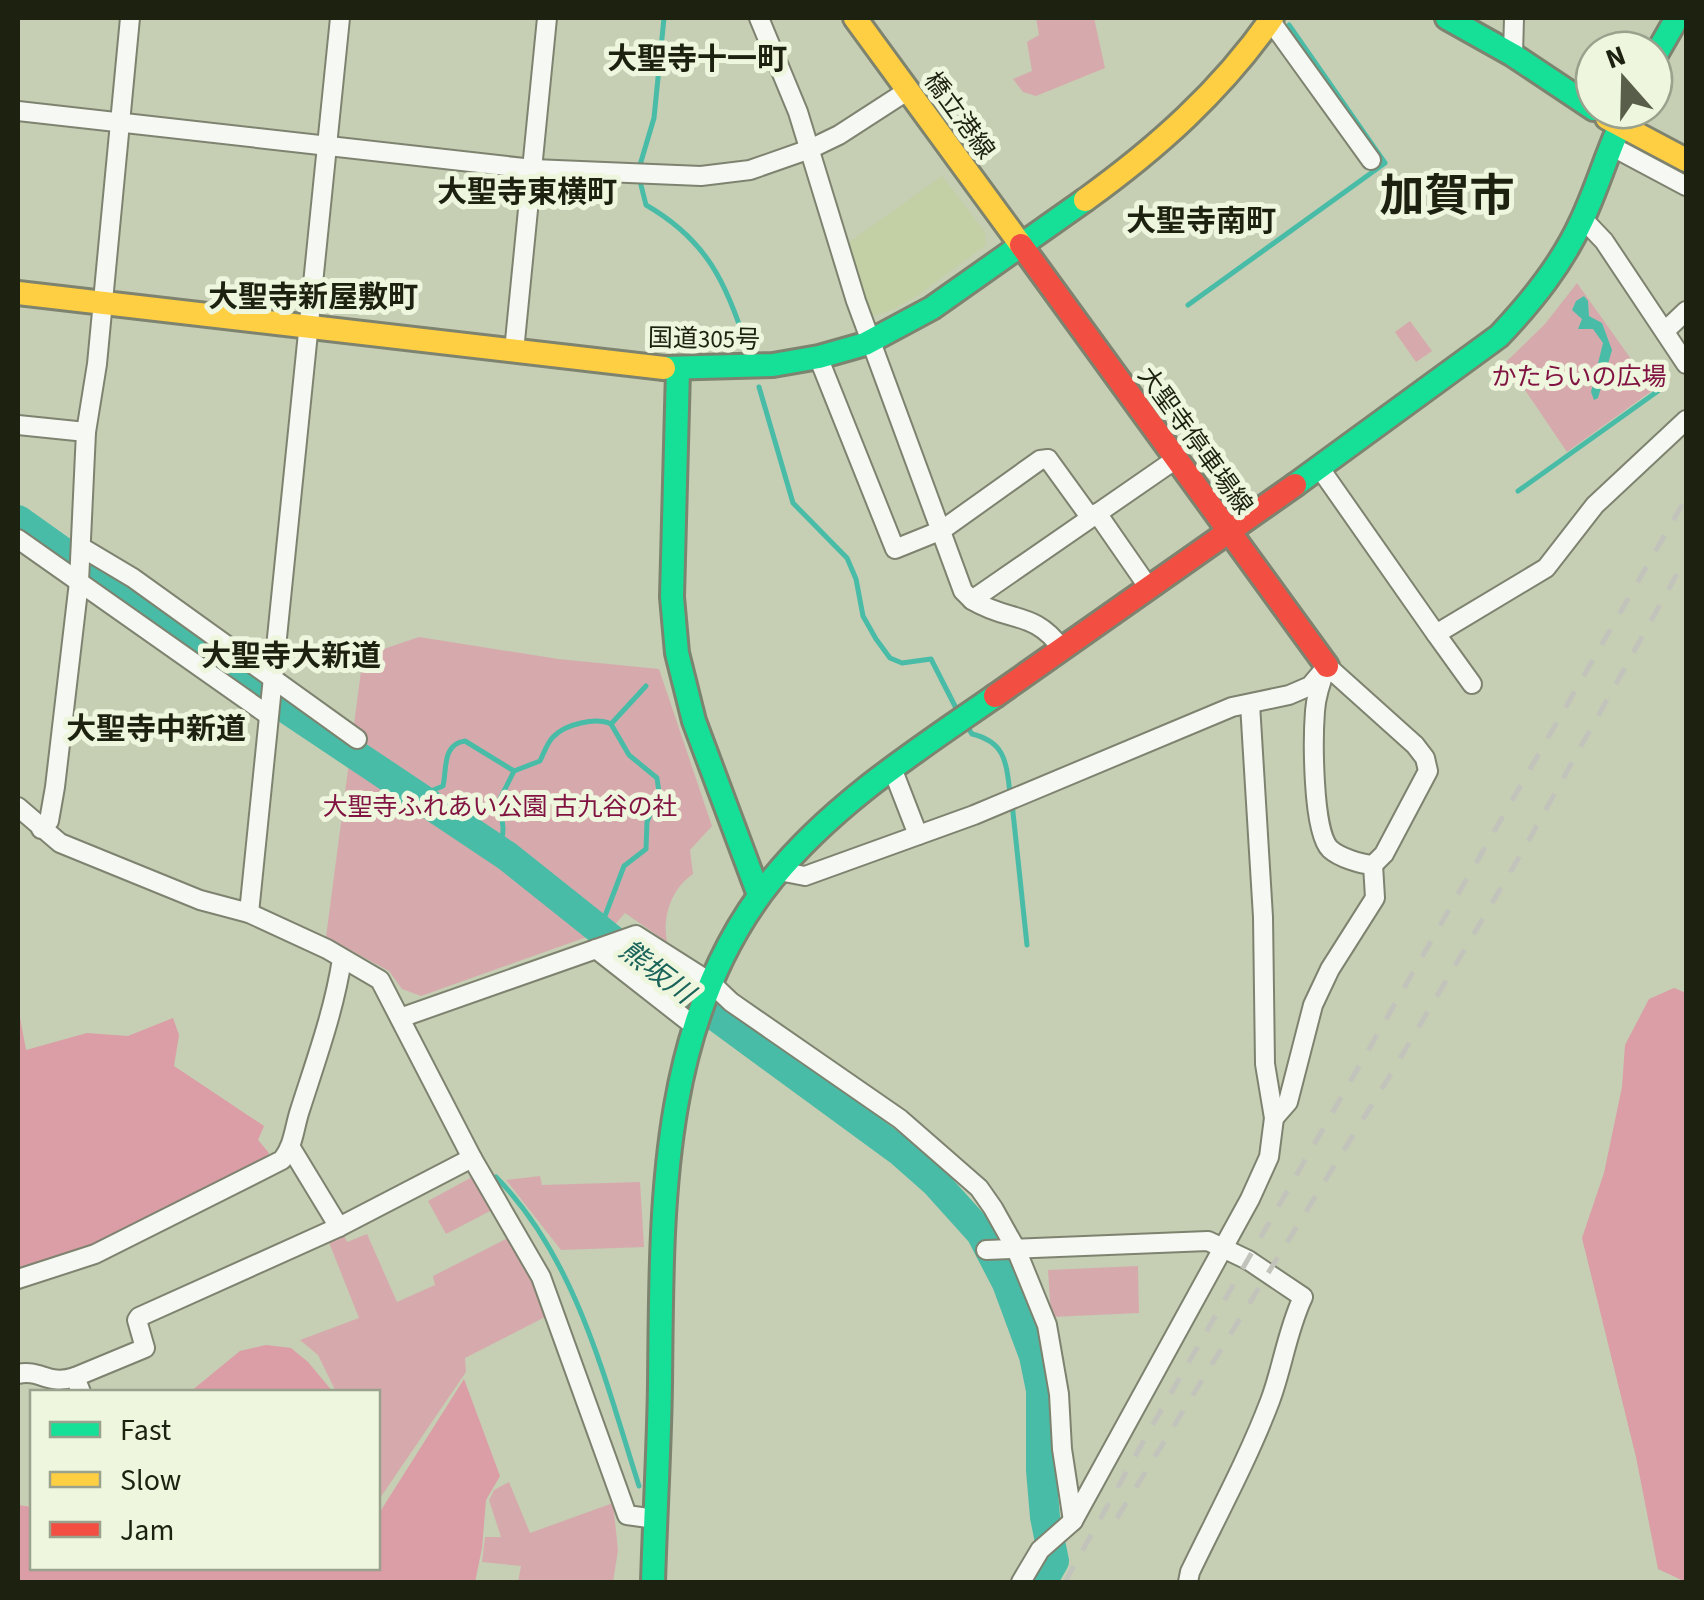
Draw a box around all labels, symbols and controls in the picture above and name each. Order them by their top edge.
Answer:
north arrow [1574,30,1674,130]
text: N [1600,35,1631,79]
district label: 大聖寺十一町 [607,38,787,81]
street label: 橋立港線 [915,65,1003,167]
district label: 加賀市 [1379,165,1515,229]
district label: 大聖寺東横町 [437,171,617,214]
district label: 大聖寺南町 [1126,200,1276,243]
district label: 大聖寺新屋敷町 [208,276,418,319]
street label: 国道305号 [648,320,760,358]
street label: 大聖寺停車場線 [1129,359,1261,522]
park label: かたらいの広場 [1491,359,1667,395]
district label: 大聖寺大新道 [201,635,381,678]
district label: 大聖寺中新道 [66,708,246,751]
park label: 大聖寺ふれあい公園 古九谷の社 [322,789,678,825]
water label: 熊坂川 [611,931,704,1015]
legend [30,1390,380,1570]
text: Fast [120,1409,171,1452]
text: Slow [120,1459,181,1502]
text: Jam [120,1509,174,1552]

